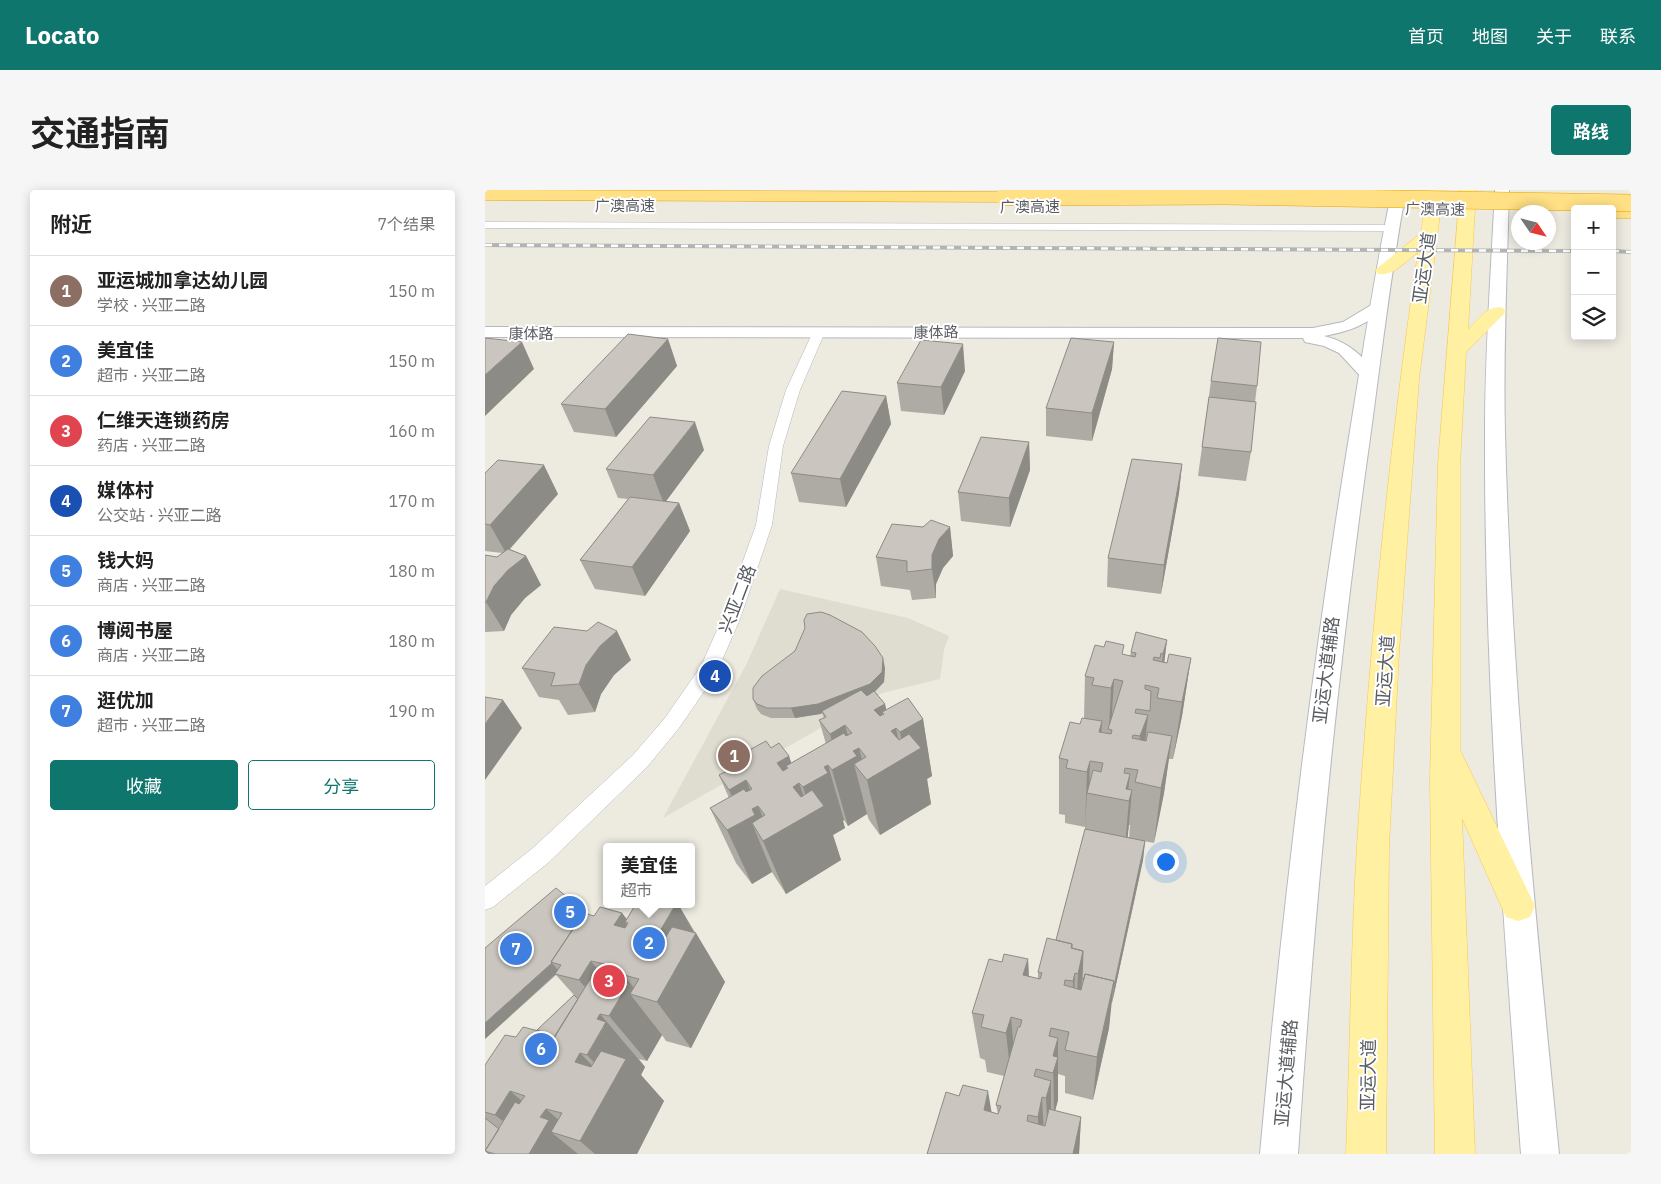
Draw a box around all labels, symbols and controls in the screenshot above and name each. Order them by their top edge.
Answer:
text: Locato [25,19,100,51]
text: 首页 [1408,25,1444,48]
text: 地图 [1472,25,1508,48]
text: 关于 [1536,25,1572,48]
text: 联系 [1600,25,1636,48]
button: 路线 [1551,105,1631,155]
text: 交通指南 [30,110,170,156]
street label: 广澳高速 [595,196,655,215]
street label: 广澳高速 [1000,197,1060,216]
street label: 广澳高速 [1405,199,1465,219]
north arrow [1511,205,1556,250]
map controls [1571,205,1616,340]
button: + [1571,205,1616,250]
text: 附近 [50,210,92,238]
text: 7个结果 [377,214,435,234]
street label: 亚运大道 [1408,231,1440,305]
button: − [1571,250,1616,295]
text: 亚运城加拿达幼儿园 [97,268,268,292]
text: 1 [61,281,71,301]
text: 150 m [388,281,435,301]
text: 学校 · 兴亚二路 [97,295,206,315]
button: layers [1571,295,1616,340]
street label: 康体路 [913,322,959,342]
street label: 康体路 [508,324,554,343]
text: 美宜佳 [97,338,154,362]
text: 2 [61,351,71,371]
text: 150 m [388,351,435,371]
text: 超市 · 兴亚二路 [97,365,206,385]
text: 仁维天连锁药房 [97,408,230,432]
text: 3 [61,421,71,441]
text: 160 m [388,421,435,441]
text: 药店 · 兴亚二路 [97,435,206,455]
text: 媒体村 [97,478,154,502]
text: 4 [61,491,71,511]
text: 170 m [388,491,435,511]
text: 公交站 · 兴亚二路 [97,505,222,525]
text: 钱大妈 [97,548,154,572]
text: 5 [61,561,71,581]
text: 180 m [388,561,435,581]
street label: 兴亚二路 [713,561,761,637]
text: 商店 · 兴亚二路 [97,575,206,595]
street label: 亚运大道辅路 [1308,615,1344,725]
text: 博阅书屋 [97,618,173,642]
text: 6 [61,631,71,651]
text: 180 m [388,631,435,651]
street label: 亚运大道 [1371,634,1399,708]
text: 商店 · 兴亚二路 [97,645,206,665]
pin: 4 [699,657,731,695]
text: 逛优加 [97,688,154,712]
text: 7 [61,701,71,721]
text: 190 m [388,701,435,721]
text: 超市 · 兴亚二路 [97,715,206,735]
pin: 1 [718,737,750,775]
button: 收藏 [50,760,238,810]
button: 分享 [248,760,435,810]
popup [603,843,695,908]
your location [1153,849,1179,875]
text: 美宜佳 [620,853,678,877]
text: 超市 [620,880,653,900]
pin: 5 [554,893,586,931]
pin: 2 [633,924,665,962]
pin: 7 [500,930,532,968]
pin: 3 [593,962,625,1000]
street label: 亚运大道辅路 [1270,1018,1302,1128]
pin: 6 [525,1030,557,1068]
street label: 亚运大道 [1356,1039,1380,1111]

